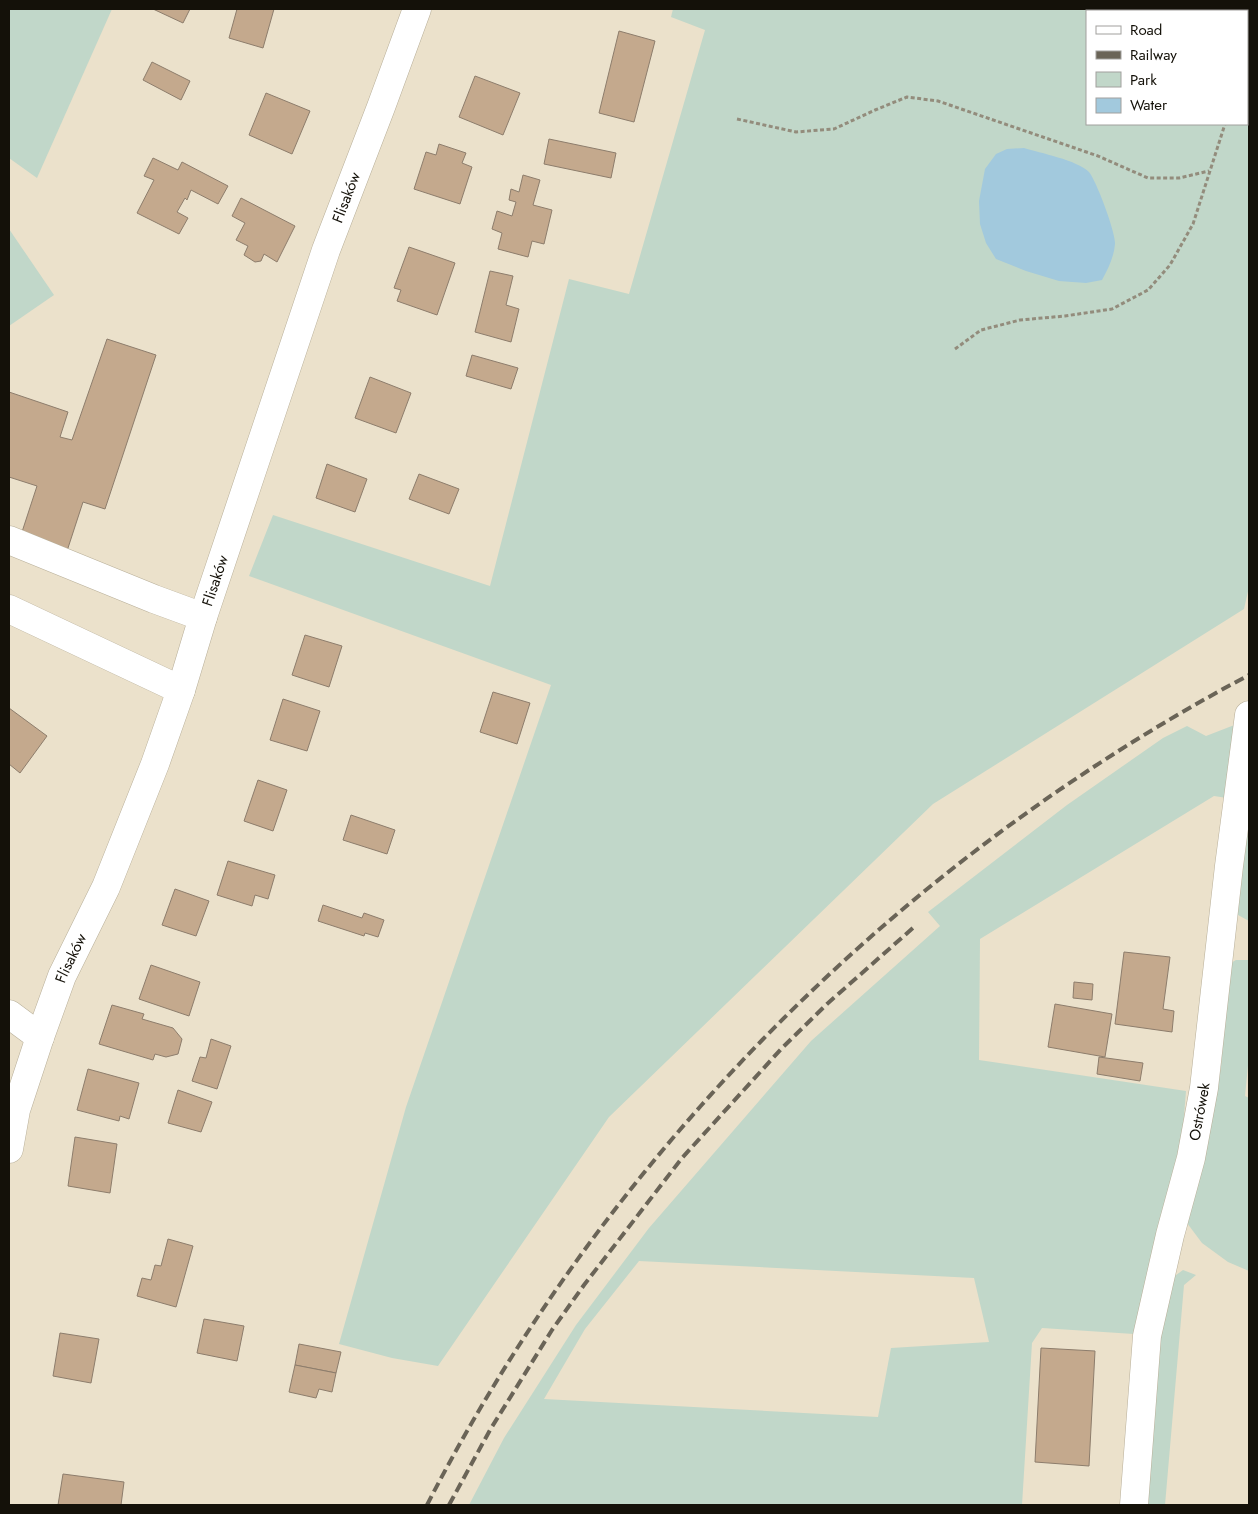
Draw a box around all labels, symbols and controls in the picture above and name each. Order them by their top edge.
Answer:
legend [1086,10,1248,125]
text: Road [1130,19,1162,41]
text: Railway [1130,44,1177,66]
text: Park [1130,69,1157,91]
text: Water [1130,94,1168,116]
street label: Flisaków [326,168,366,226]
street label: Flisaków [196,551,234,609]
street label: Flisaków [49,929,93,986]
street label: Ostrówek [1183,1081,1216,1143]

